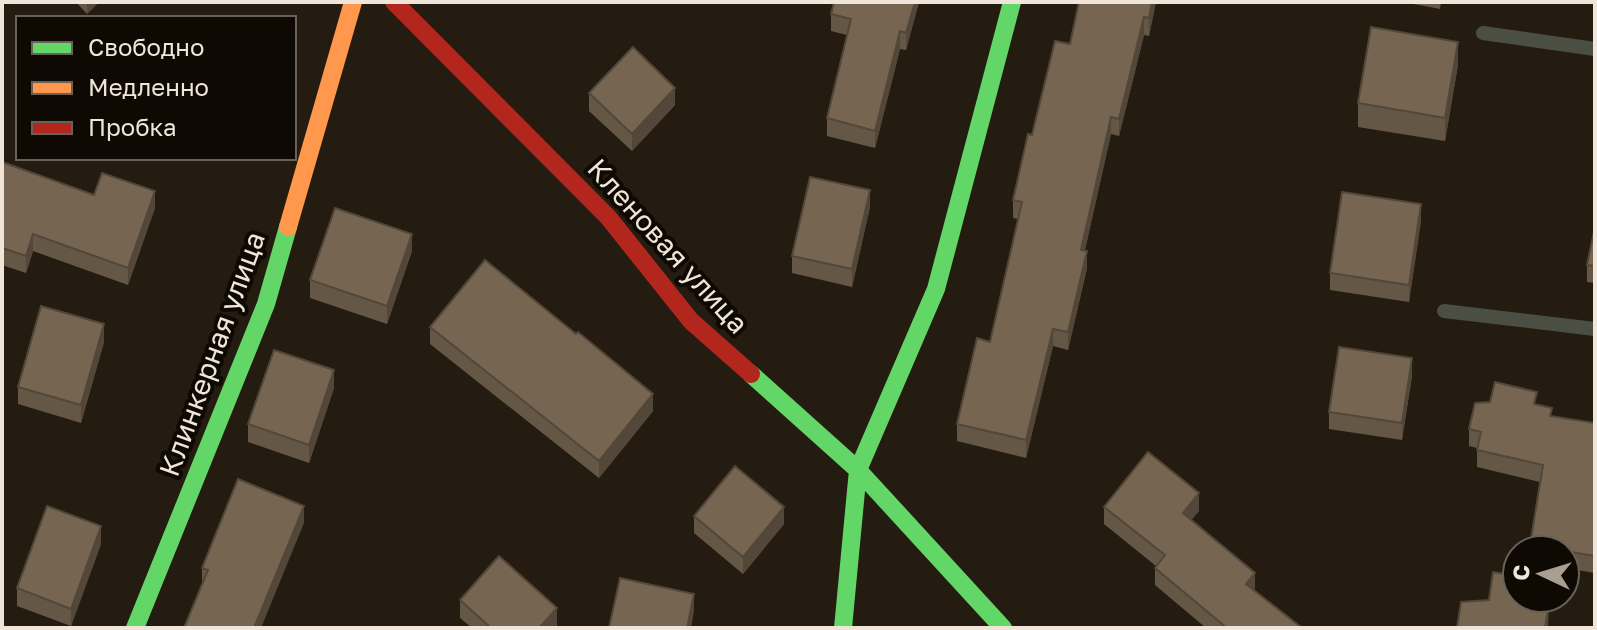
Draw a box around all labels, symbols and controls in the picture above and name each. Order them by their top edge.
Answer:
legend [16,16,296,160]
text: Свободно [88,32,204,61]
text: Медленно [88,72,209,101]
text: Пробка [88,112,177,141]
street label: Кленовая улица [581,152,755,340]
street label: Клинкерная улица [152,227,271,481]
north arrow [1501,534,1581,614]
text: С [1507,564,1535,581]

